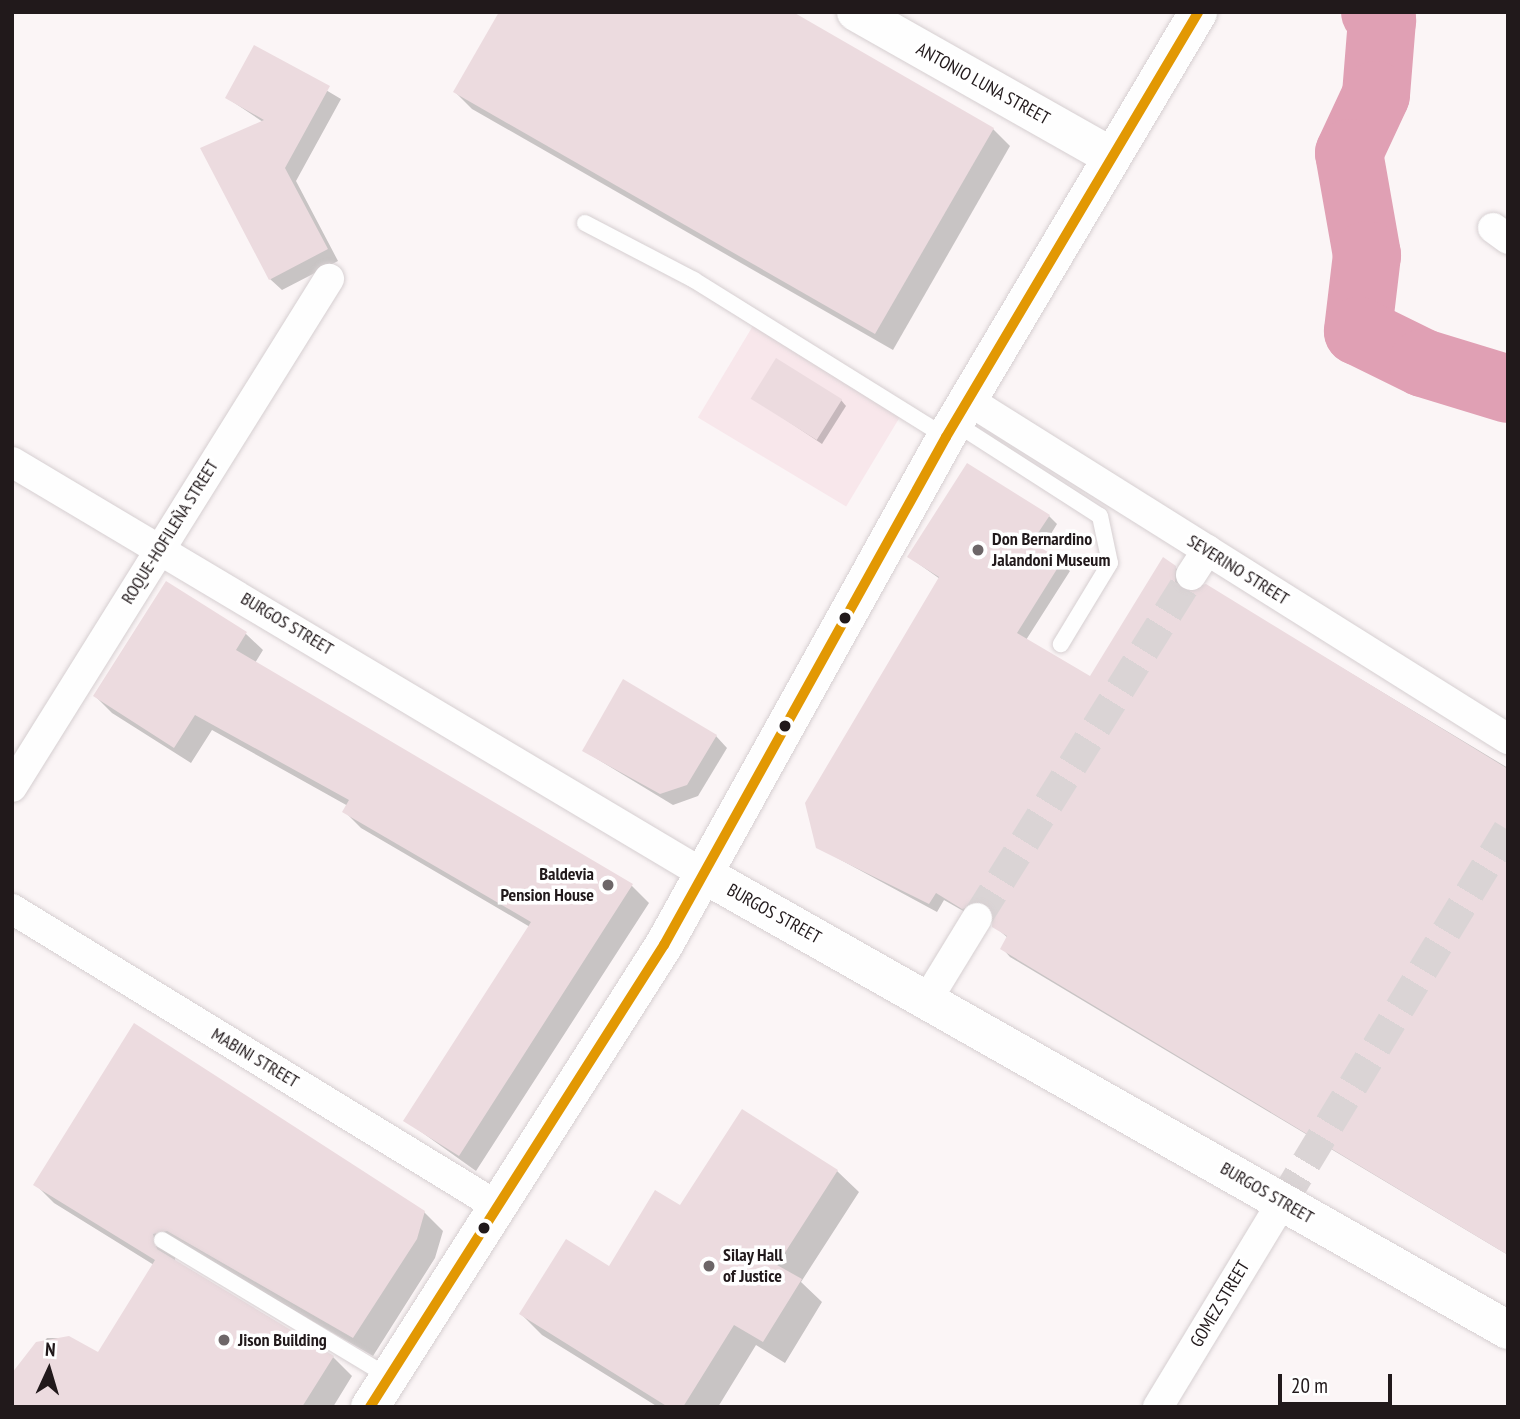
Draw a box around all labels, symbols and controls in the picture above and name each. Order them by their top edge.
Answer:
street label: ANTONIO LUNA STREET [912,38,1054,130]
street label: ROQUE-HOFILEÑA STREET [117,456,223,608]
place label: Don Bernardino Jalandoni Museum [992,529,1110,572]
street label: SEVERINO STREET [1183,530,1293,610]
marker: Don Bernardino Jalandoni Museum [970,542,986,558]
street label: BURGOS STREET [237,588,337,660]
unlabelled marker [838,611,852,625]
unlabelled marker [778,719,792,733]
place label: Baldevia Pension House [500,864,594,906]
marker: Baldevia Pension House [600,877,616,893]
street label: BURGOS STREET [723,879,825,949]
street label: MABINI STREET [207,1023,303,1093]
street label: BURGOS STREET [1217,1158,1317,1228]
unlabelled marker [477,1221,491,1235]
place label: Silay Hall of Justice [723,1245,783,1288]
street label: GOMEZ STREET [1186,1257,1254,1351]
marker: Silay Hall of Justice [701,1258,717,1274]
place label: Jison Building [238,1329,327,1351]
marker: Jison Building [216,1332,232,1348]
north arrow [14,1335,84,1405]
text: N [44,1337,56,1361]
scale bar [1282,1360,1396,1404]
text: 20 m [1291,1372,1328,1399]

